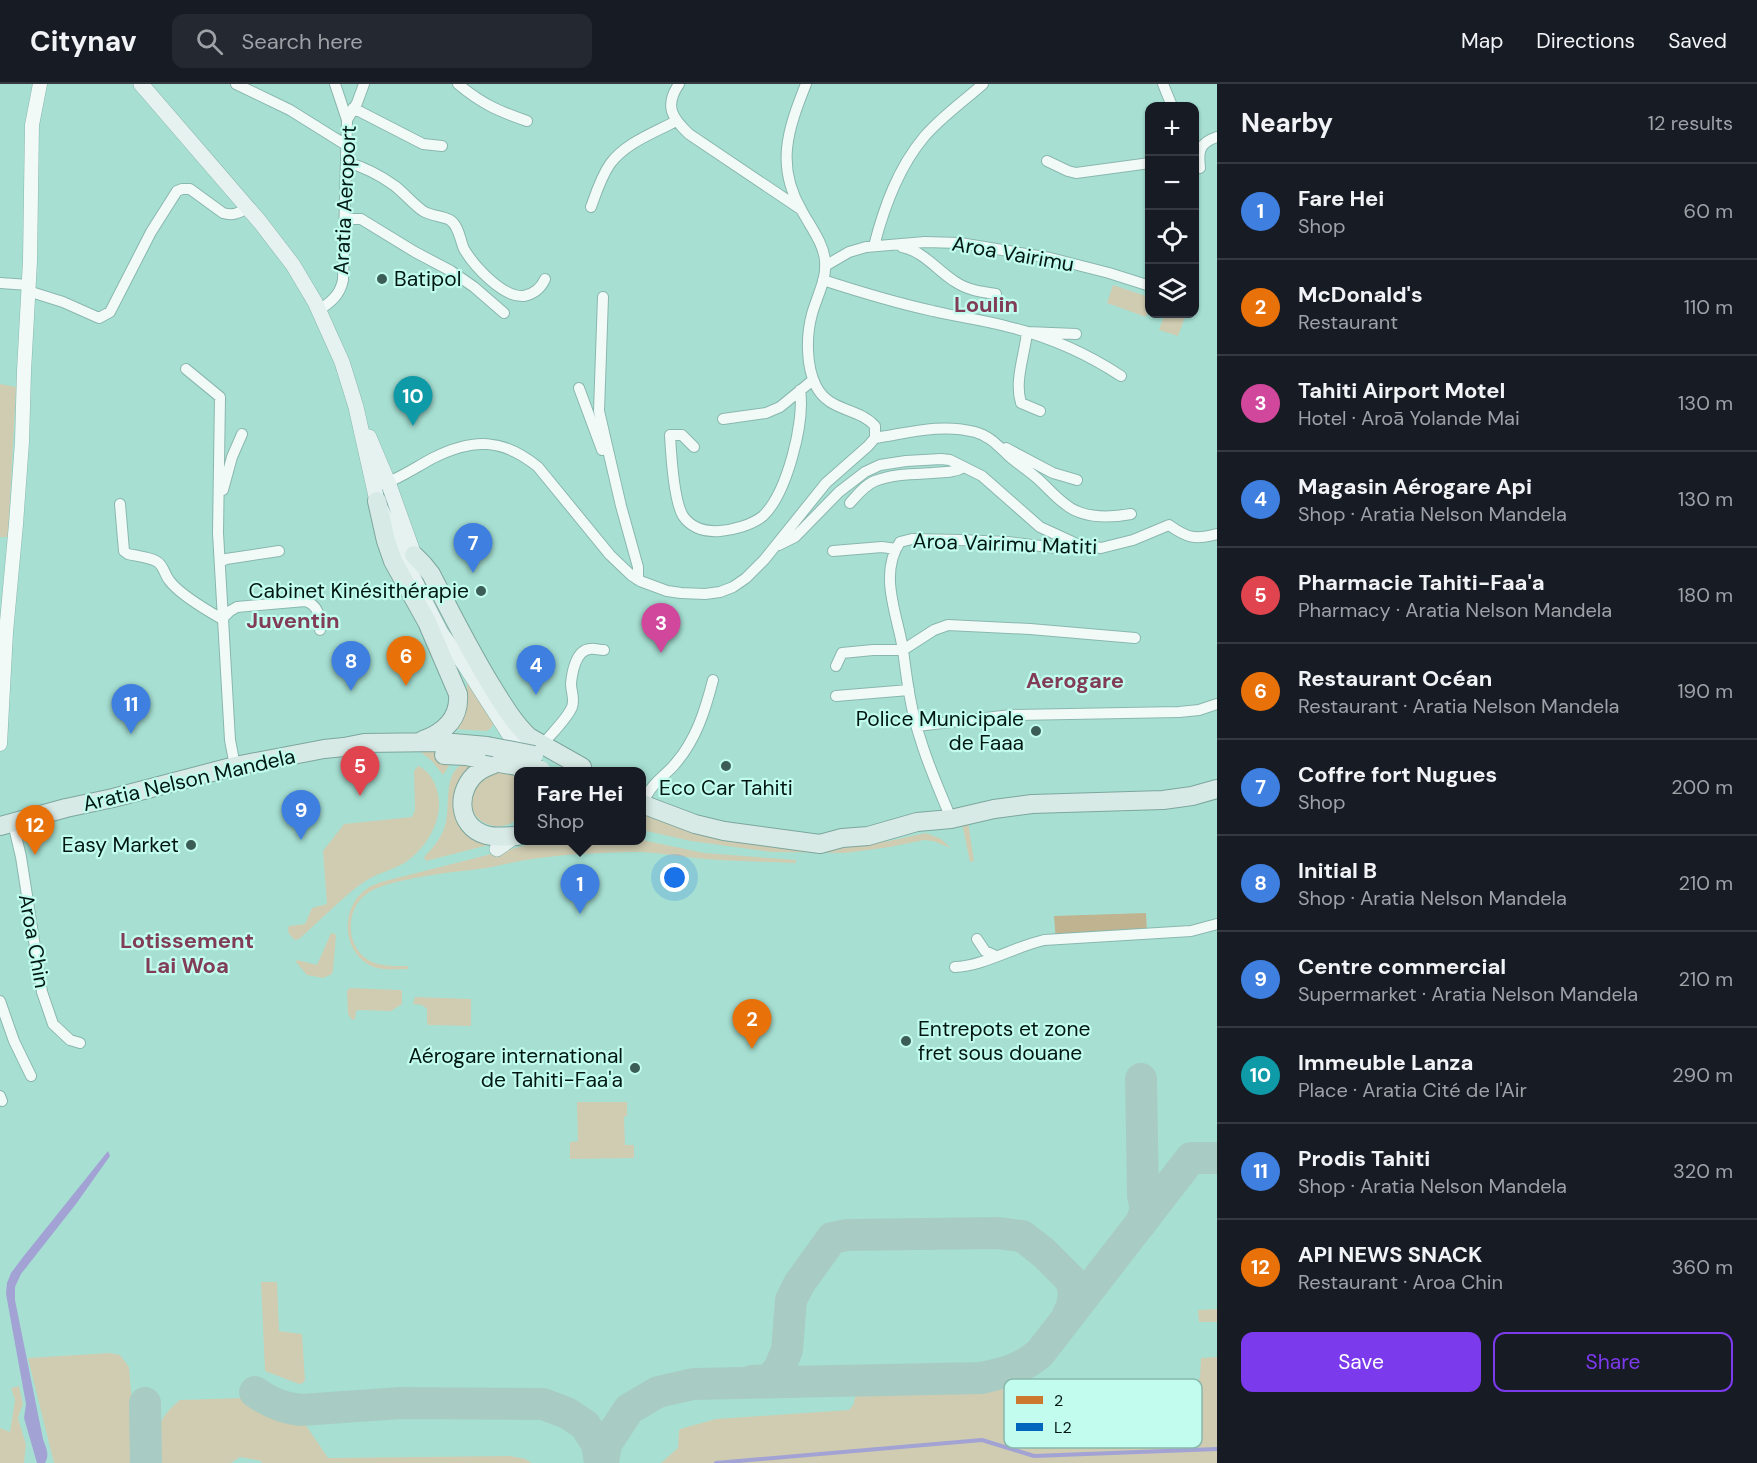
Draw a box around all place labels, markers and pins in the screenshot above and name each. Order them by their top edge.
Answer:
place label: Batipol [394,265,461,293]
marker: Batipol [375,272,389,286]
pin: 10 [394,376,432,426]
pin: 7 [454,524,492,573]
place label: Cabinet Kinésithérapie [248,577,469,605]
marker: Cabinet Kinésithérapie [474,584,488,598]
pin: 3 [642,604,680,653]
pin: 6 [386,636,426,686]
pin: 8 [332,642,370,691]
pin: 4 [516,646,556,695]
pin: 11 [112,684,150,734]
place label: Police Municipale de Faaa [856,705,1024,757]
marker: Police Municipale de Faaa [1029,724,1043,738]
pin: 5 [340,746,380,796]
marker: Eco Car Tahiti [719,759,733,773]
place label: Eco Car Tahiti [659,774,793,802]
pin: 9 [282,790,320,840]
pin: 12 [15,806,54,855]
place label: Easy Market [62,831,179,859]
marker: Easy Market [184,838,198,852]
pin: 1 [560,864,600,914]
pin: 2 [732,1000,771,1049]
place label: Entrepots et zone fret sous douane [918,1015,1091,1067]
marker: Entrepots et zone fret sous douane [899,1034,913,1048]
place label: Aérogare international de Tahiti-Faa'a [408,1042,623,1094]
marker: Aérogare international de Tahiti-Faa'a [628,1061,642,1075]

